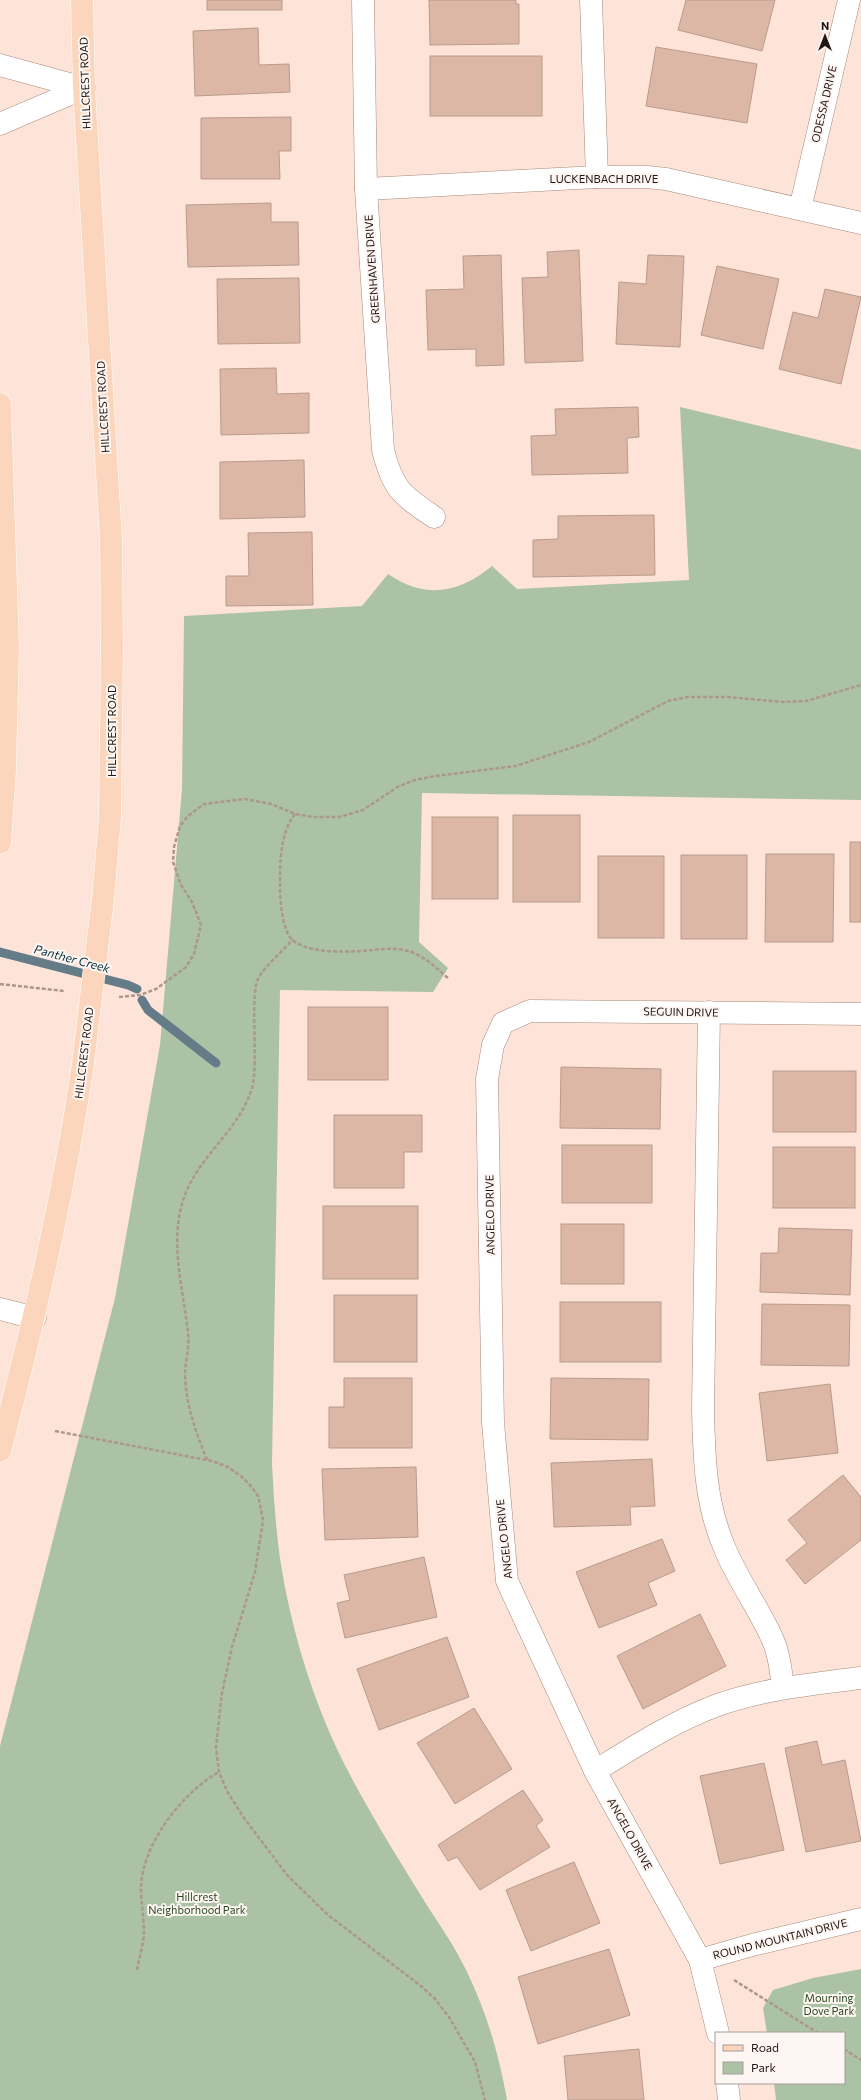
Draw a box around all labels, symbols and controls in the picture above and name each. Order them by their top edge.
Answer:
north arrow [805,16,845,56]
text: N [821,19,829,32]
street label: HILLCREST ROAD [76,37,93,129]
street label: ODESSA DRIVE [808,64,839,144]
street label: LUCKENBACH DRIVE [550,172,658,185]
street label: GREENHAVEN DRIVE [361,214,382,324]
street label: HILLCREST ROAD [94,361,111,453]
street label: HILLCREST ROAD [105,685,118,777]
water label: Panther Creek [33,941,112,975]
street label: SEGUIN DRIVE [643,1004,719,1019]
street label: HILLCREST ROAD [71,1006,96,1099]
street label: ANGELO DRIVE [482,1175,497,1255]
street label: ANGELO DRIVE [493,1498,514,1580]
street label: ANGELO DRIVE [605,1795,656,1872]
park label: Hillcrest Neighborhood Park [148,1890,246,1916]
street label: ROUND MOUNTAIN DRIVE [711,1915,848,1962]
park label: Mourning Dove Park [804,1991,854,2017]
legend [715,2032,845,2084]
text: Road [751,2040,779,2054]
text: Park [751,2060,777,2074]

